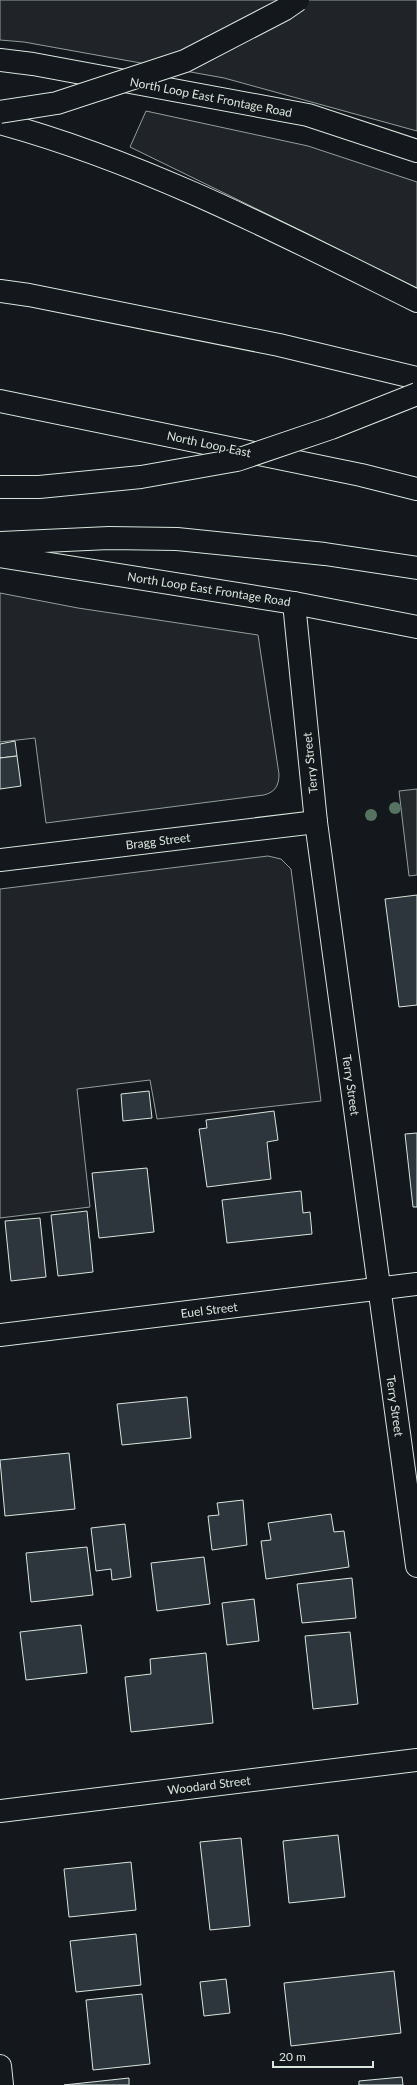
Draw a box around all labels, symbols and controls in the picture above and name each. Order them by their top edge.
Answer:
street label: North Loop East Frontage Road [129,74,293,120]
street label: North Loop East [166,428,253,460]
street label: North Loop East Frontage Road [126,569,292,609]
street label: Terry Street [299,731,321,794]
street label: Bragg Street [125,830,192,852]
street label: Terry Street [339,1054,363,1117]
street label: Euel Street [180,1299,239,1321]
street label: Terry Street [383,1375,407,1438]
street label: Woodard Street [167,1772,252,1798]
scale bar [273,2043,373,2069]
text: 20 m [279,2049,306,2064]

